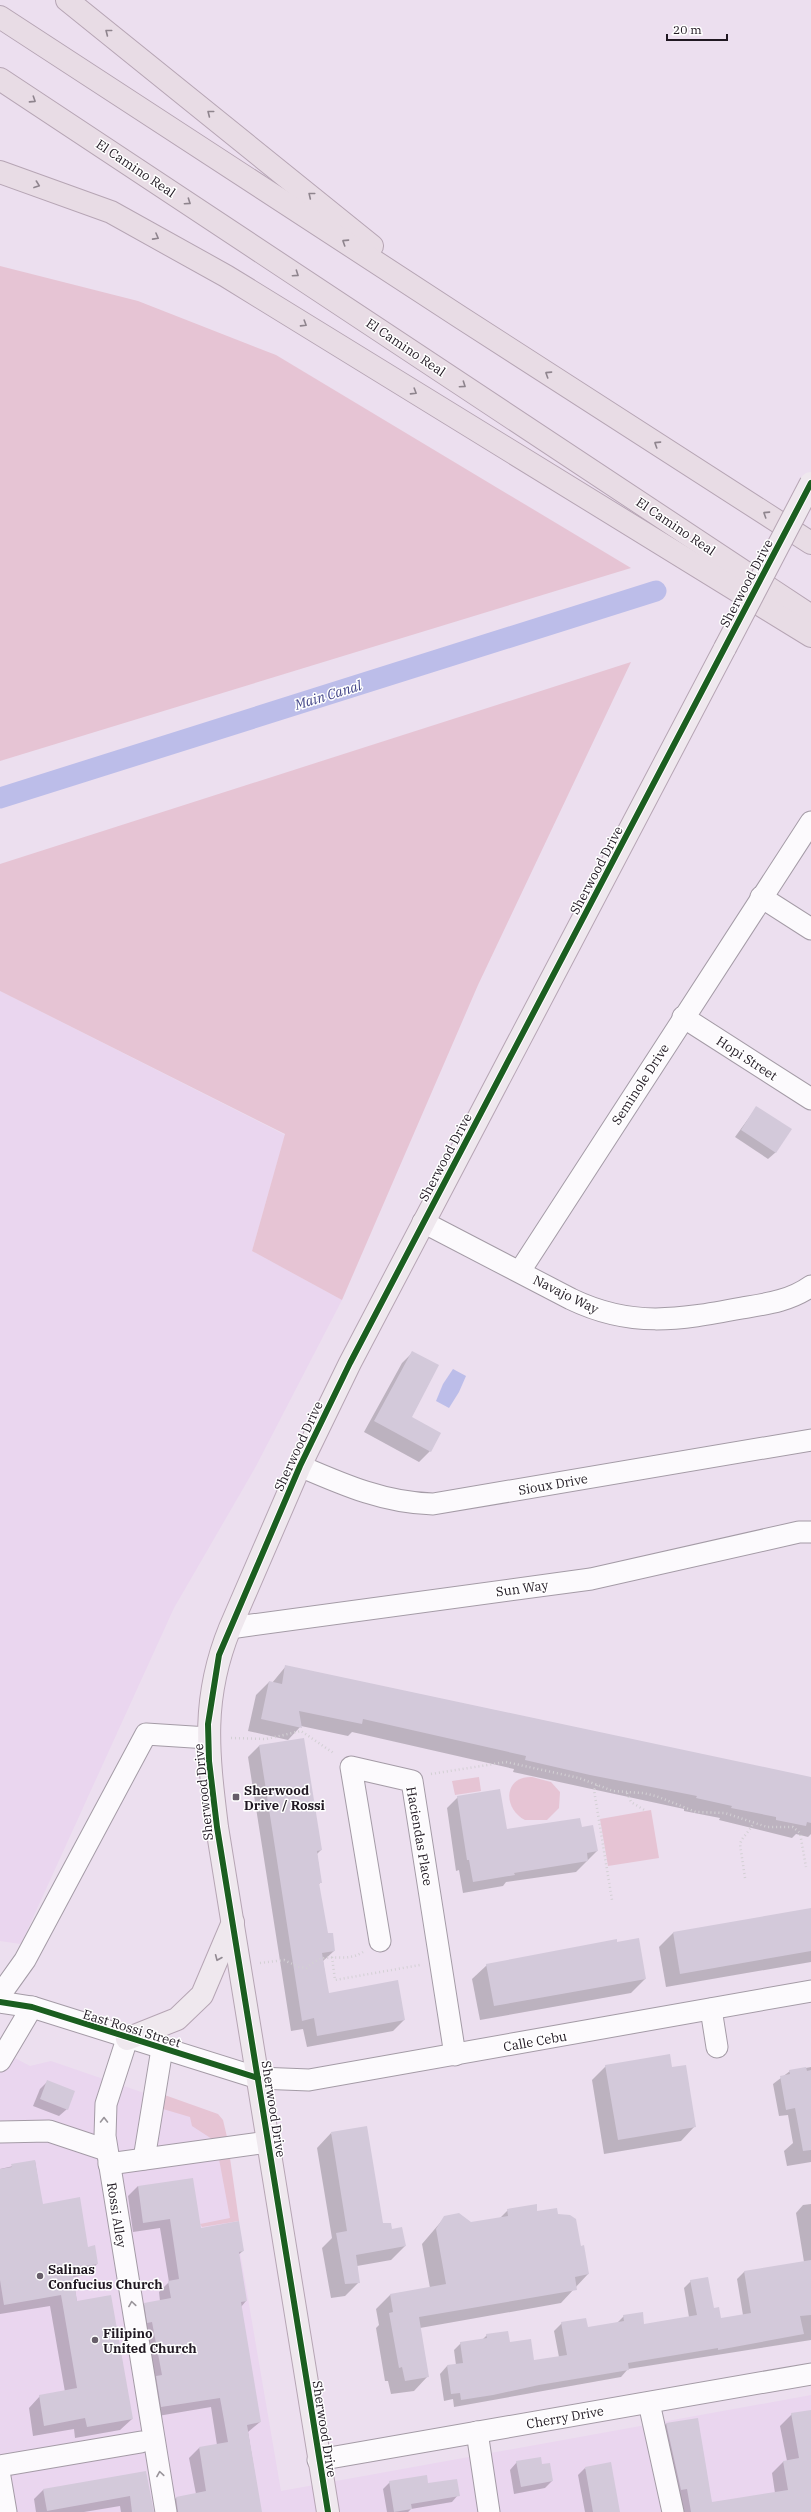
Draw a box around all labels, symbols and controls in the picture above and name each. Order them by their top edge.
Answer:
scale bar [667,16,727,42]
text: 20 m [673,22,702,37]
one-way arrow [105,30,112,37]
one-way arrow [29,95,36,103]
one-way arrow [207,111,214,118]
street label: El Camino Real [93,136,179,201]
one-way arrow [33,180,40,189]
one-way arrow [308,193,315,200]
one-way arrow [184,197,191,205]
one-way arrow [151,232,159,239]
one-way arrow [342,239,349,247]
one-way arrow [292,269,299,277]
street label: El Camino Real [363,315,449,380]
one-way arrow [300,319,307,327]
one-way arrow [545,371,552,378]
one-way arrow [459,380,466,388]
one-way arrow [410,387,417,395]
one-way arrow [654,441,661,449]
street label: El Camino Real [633,494,719,559]
one-way arrow [764,512,771,519]
street label: Sherwood Drive [716,536,777,630]
water label: Main Canal [291,676,365,714]
street label: Sherwood Drive [566,823,627,917]
street label: Hopi Street [713,1032,781,1085]
street label: Seminole Drive [608,1040,673,1128]
street label: Sherwood Drive [415,1110,476,1204]
street label: Navajo Way [530,1271,601,1318]
street label: Sherwood Drive [270,1398,327,1494]
street label: Sioux Drive [517,1470,589,1499]
street label: Sun Way [495,1576,549,1601]
street label: Sherwood Drive [190,1743,217,1841]
place label: Sherwood Drive / Rossi [244,1782,326,1814]
street label: Haciendas Place [402,1785,437,1887]
marker: Sherwood Drive / Rossi [231,1792,241,1802]
one-way arrow [214,1955,222,1962]
street label: East Rossi Street [81,2006,183,2052]
street label: Calle Cebu [502,2028,568,2055]
street label: Sherwood Drive [257,2060,290,2159]
one-way arrow [100,2117,108,2123]
street label: Rossi Alley [103,2181,130,2249]
place label: Salinas Confucius Church [48,2261,163,2293]
marker: Salinas Confucius Church [35,2271,45,2281]
one-way arrow [128,2301,137,2307]
place label: Filipino United Church [103,2325,197,2357]
marker: Filipino United Church [90,2335,100,2345]
street label: Sherwood Drive [308,2380,341,2479]
street label: Cherry Drive [525,2402,605,2433]
one-way arrow [156,2470,165,2477]

